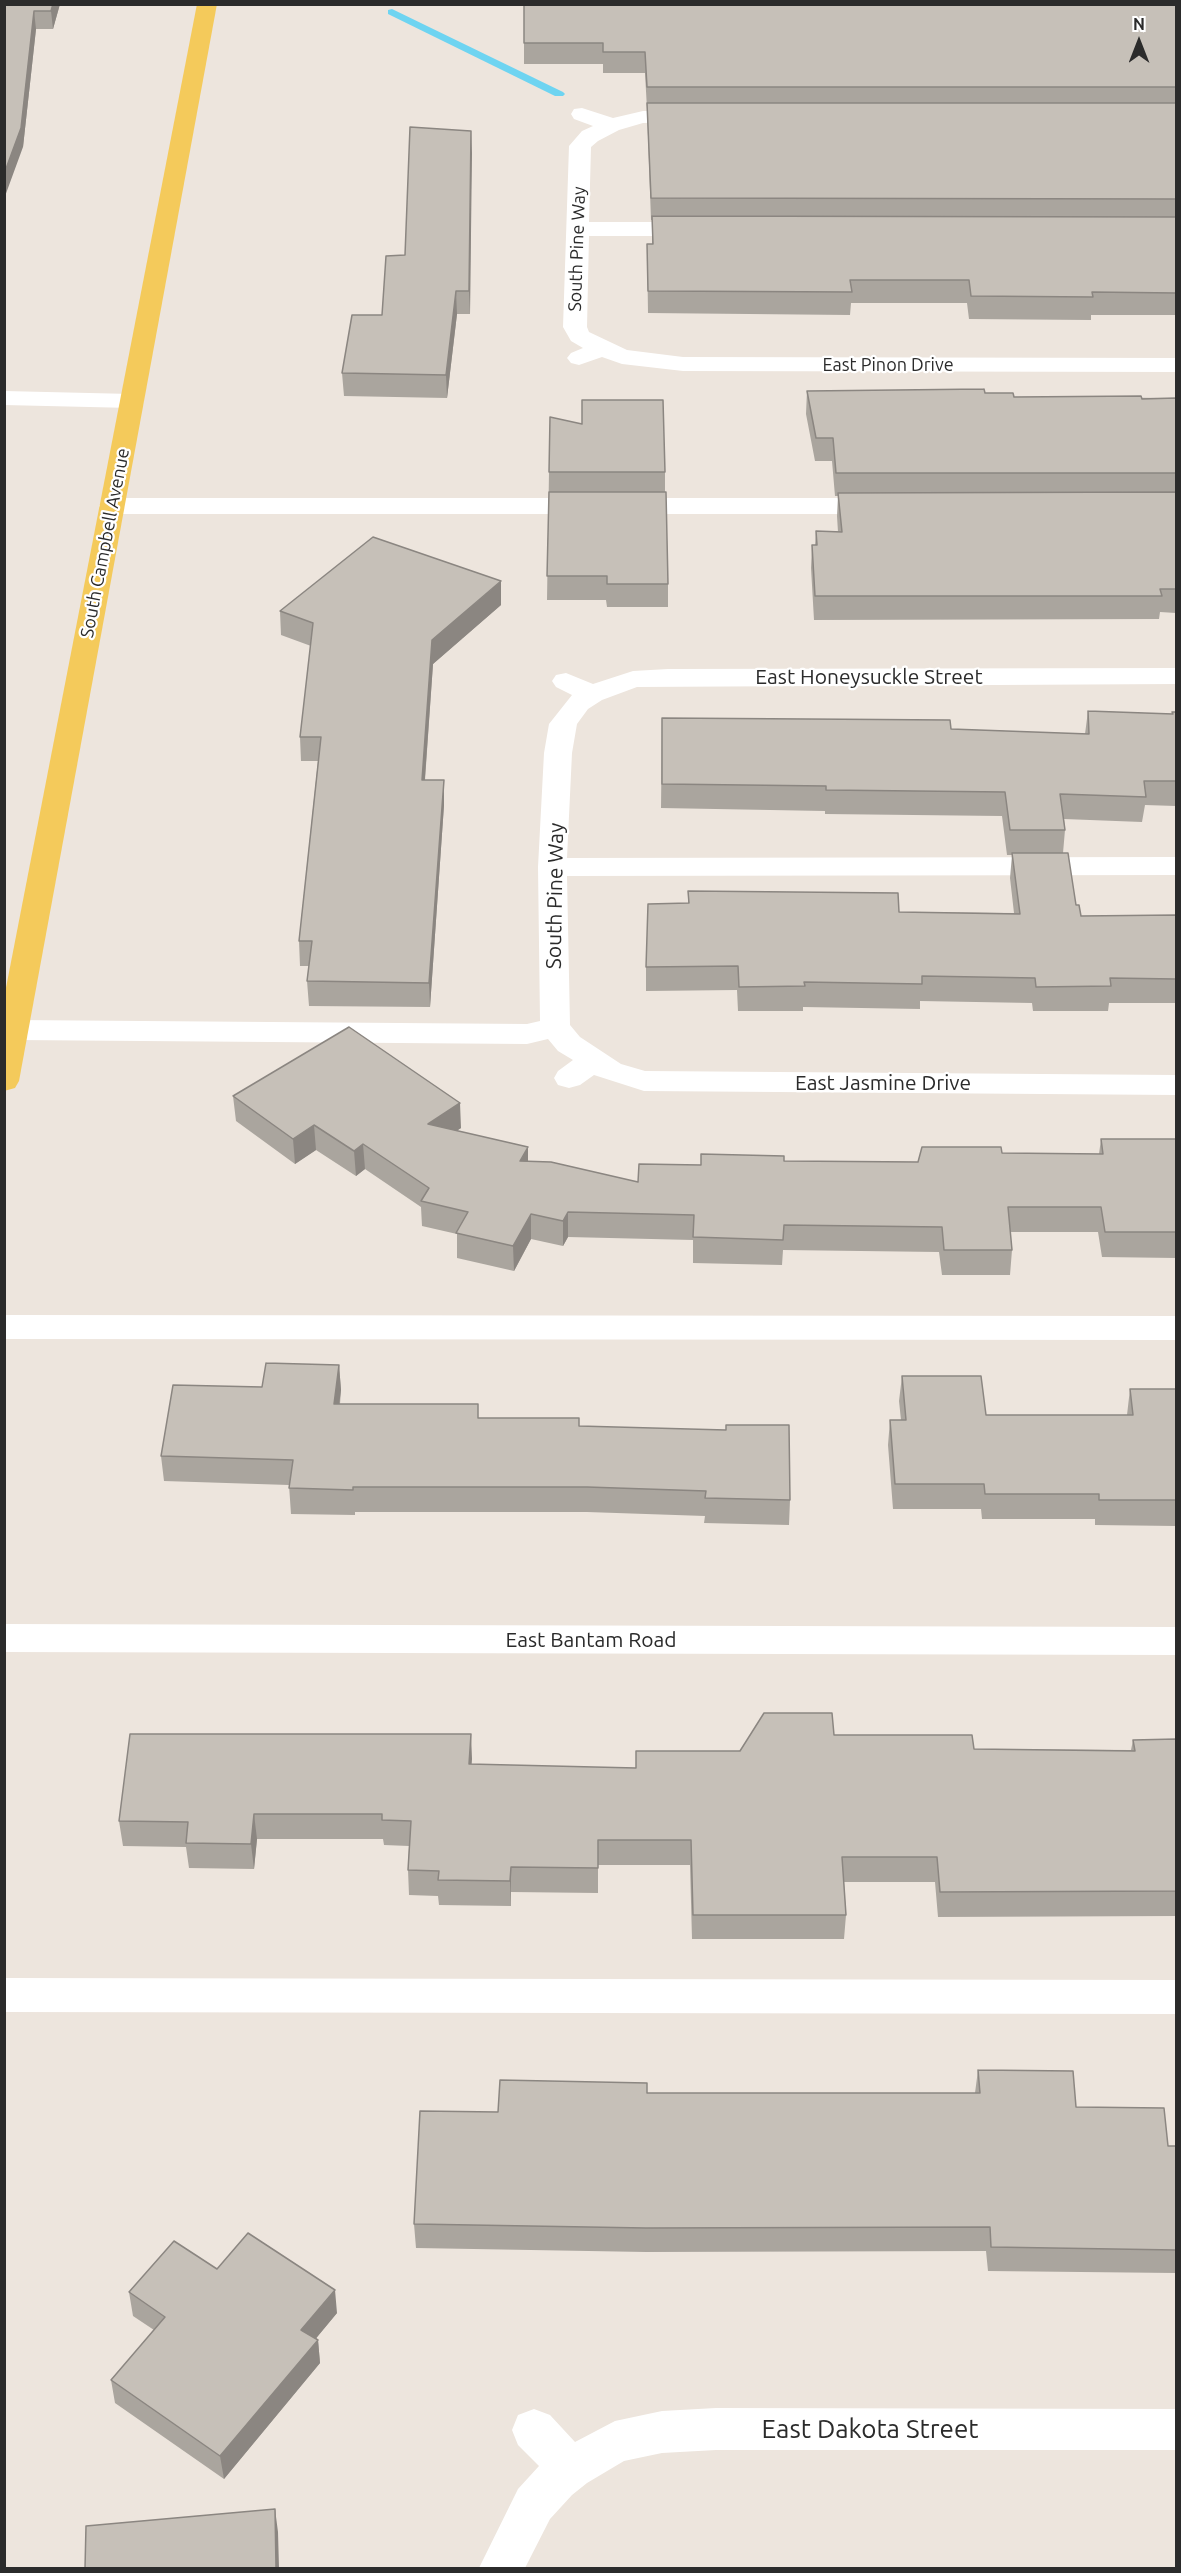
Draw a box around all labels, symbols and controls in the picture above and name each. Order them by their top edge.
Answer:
north arrow [1109,12,1169,72]
text: N [1133,15,1145,33]
street label: South Pine Way [564,186,590,312]
street label: East Pinon Drive [822,354,954,376]
street label: South Campbell Avenue [76,446,134,640]
street label: East Honeysuckle Street [755,664,983,690]
street label: South Pine Way [541,823,569,969]
street label: East Jasmine Drive [795,1070,971,1096]
street label: East Bantam Road [505,1627,677,1653]
street label: East Dakota Street [762,2413,978,2445]

